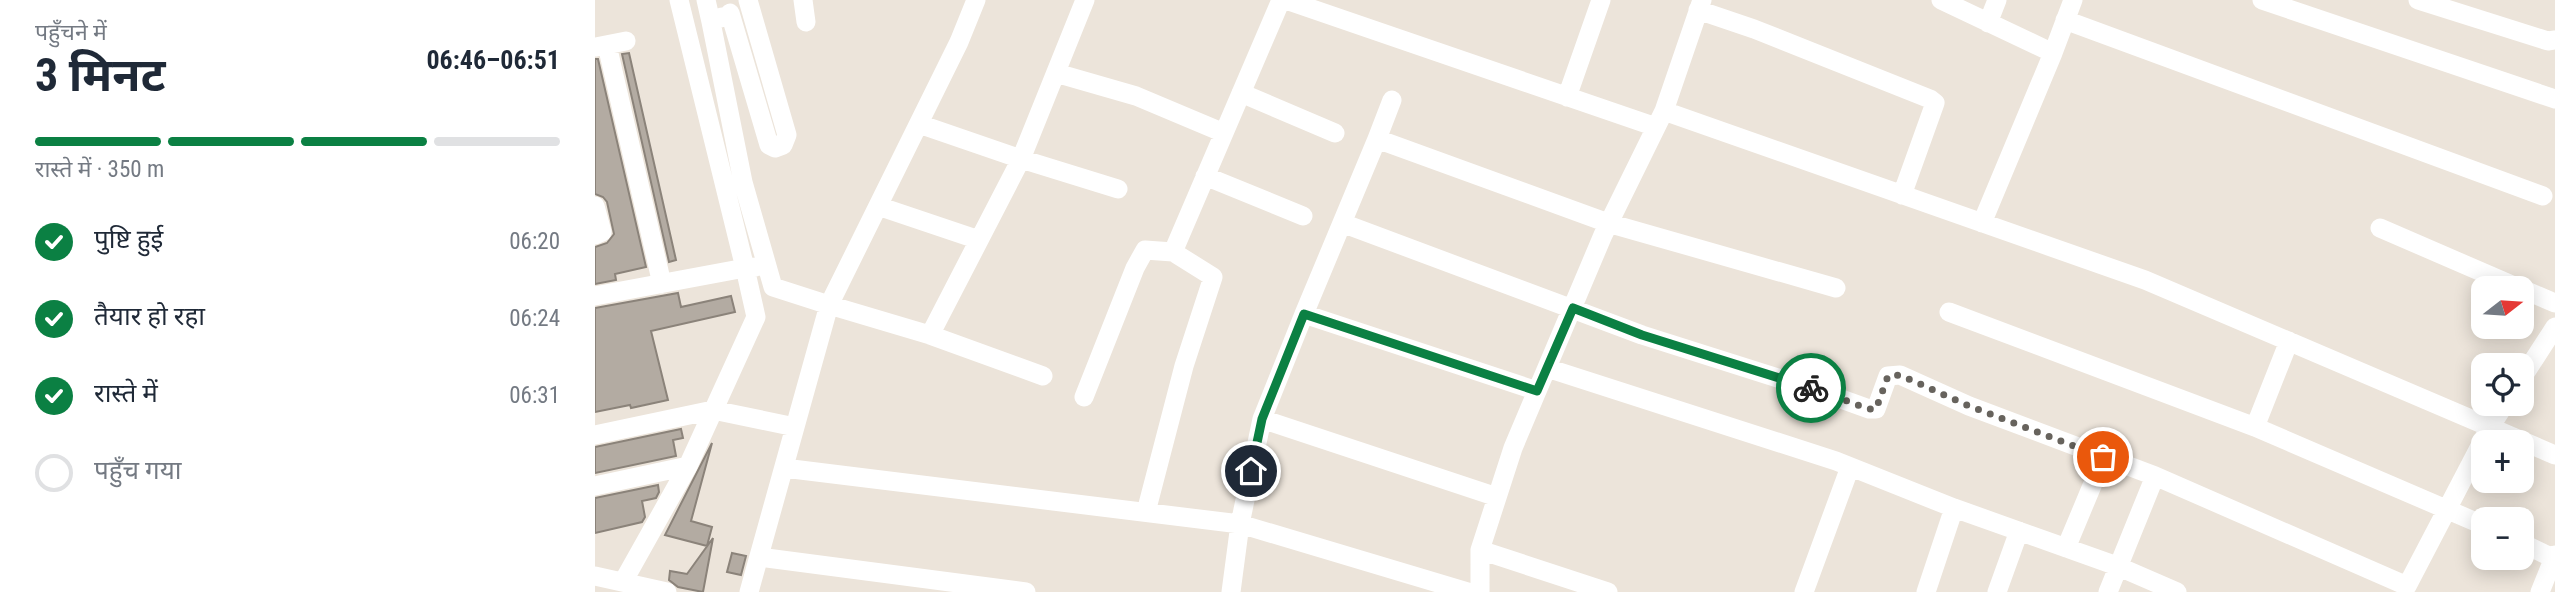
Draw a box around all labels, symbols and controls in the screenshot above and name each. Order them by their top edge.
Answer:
text: पहुँचने में [35,19,107,46]
text: 06:46–06:51 [426,45,560,75]
text: 3 मिनट [35,48,165,102]
text: रास्ते में · 350 m [35,156,164,183]
icon: check [35,223,73,261]
text: पुष्टि हुई [94,224,163,254]
text: 06:20 [509,228,560,255]
north arrow [2471,276,2534,340]
map controls [2471,276,2534,570]
icon: check [35,300,73,338]
text: तैयार हो रहा [94,301,205,331]
text: 06:24 [509,305,560,332]
courier [1776,353,1846,423]
button: locate [2471,353,2534,416]
icon: bike [1792,369,1830,407]
icon: check [35,377,73,415]
text: रास्ते में [94,378,158,408]
text: 06:31 [509,382,560,409]
pin [2073,427,2133,487]
button: + [2471,430,2534,493]
icon: bag [2084,438,2122,476]
pin [1221,441,1281,501]
icon: home [1232,452,1270,490]
text: पहुँच गया [94,455,182,485]
button: − [2471,507,2534,570]

